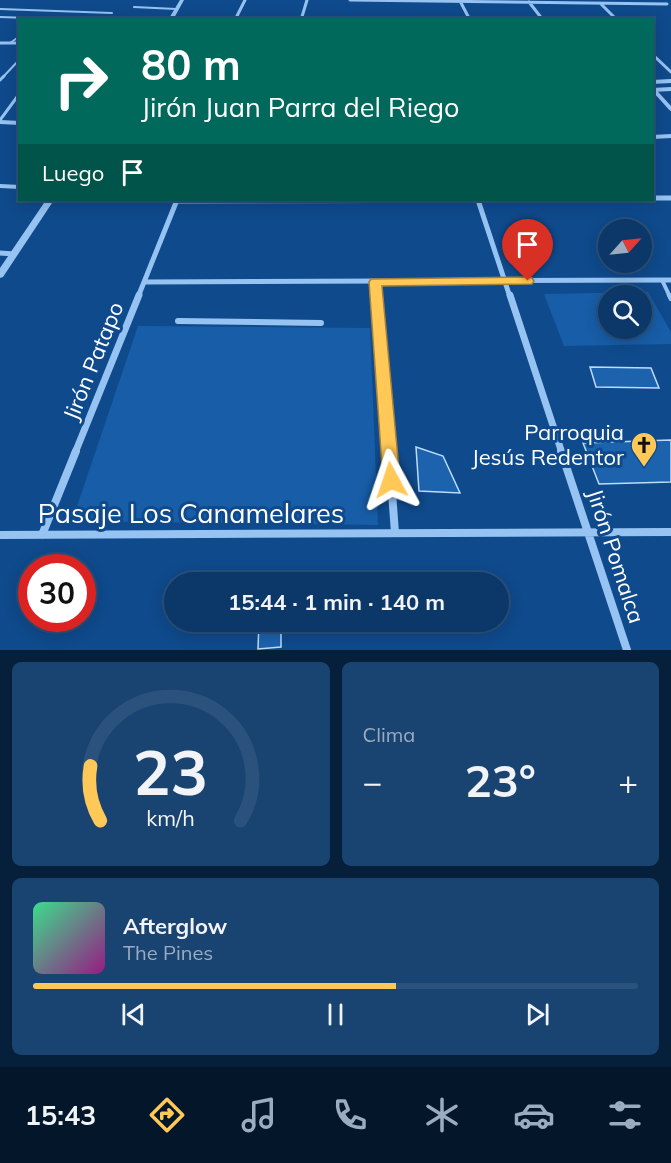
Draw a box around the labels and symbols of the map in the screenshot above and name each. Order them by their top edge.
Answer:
pin [502,219,553,281]
north arrow [598,219,652,273]
street label: Jirón Patapo [57,298,129,424]
place label: Parroquia Jesús Redentor [471,418,624,471]
church icon: Parroquia Jesús Redentor [629,430,659,468]
position arrow [359,448,423,512]
street label: Jirón Pomalca [581,485,651,627]
street label: Pasaje Los Canamelares [38,496,344,530]
speed limit sign: 30 [18,554,96,632]

